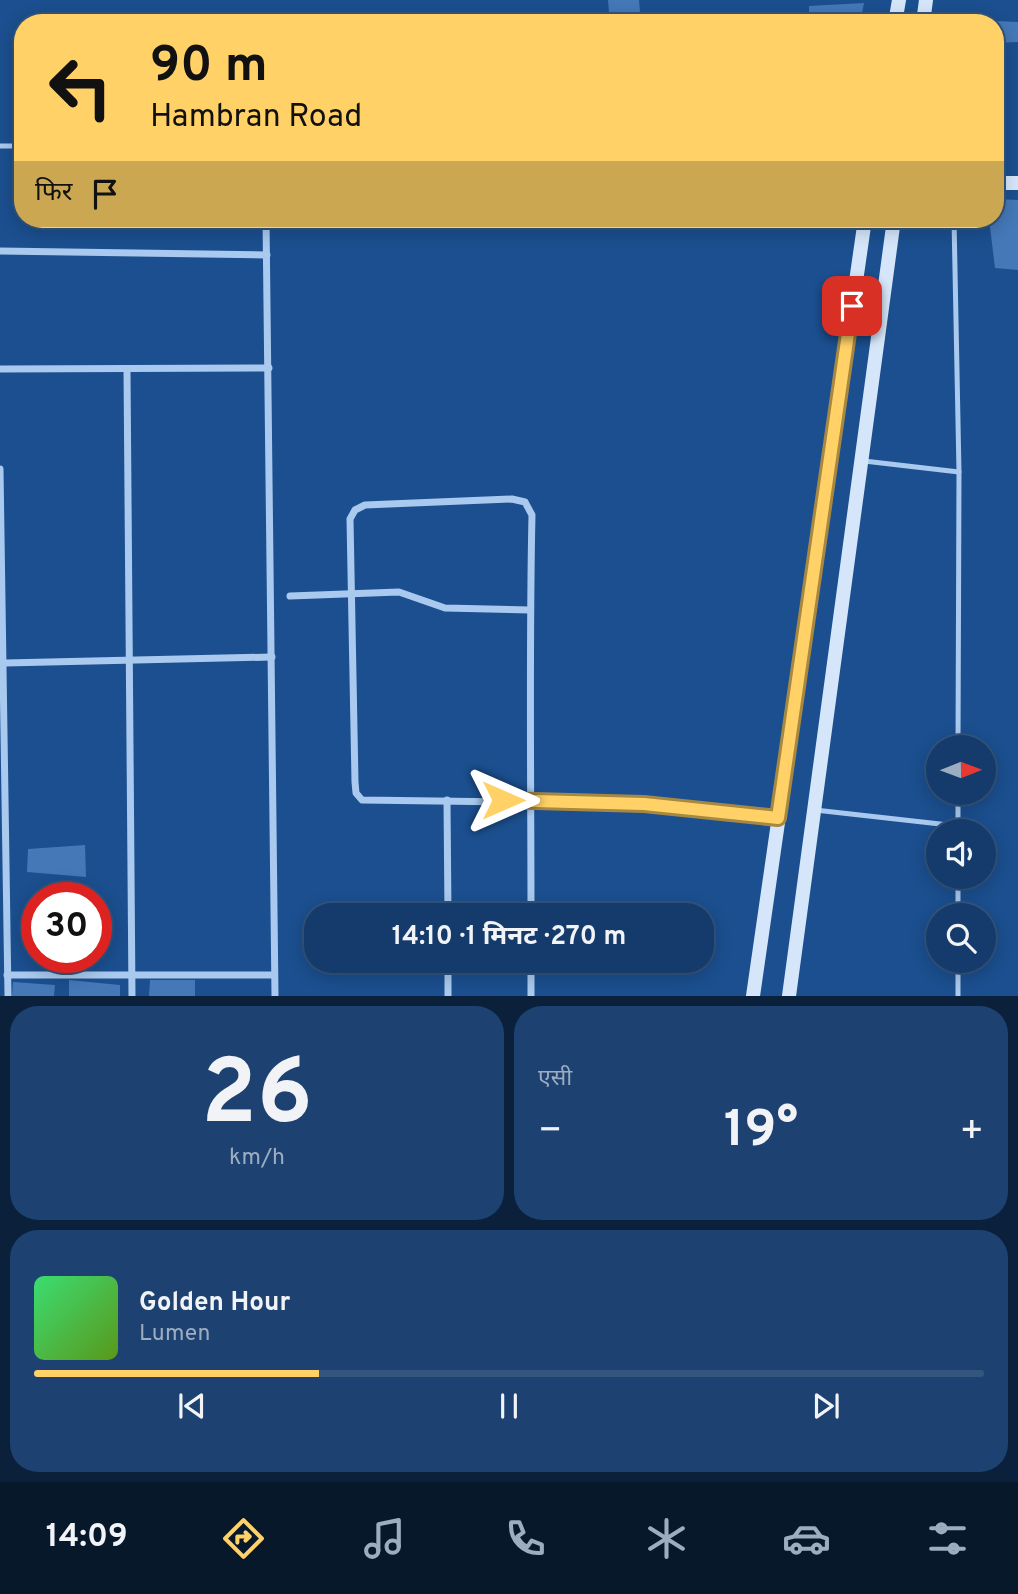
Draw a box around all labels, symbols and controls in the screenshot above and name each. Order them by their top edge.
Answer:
text: 90 m [150,37,268,99]
icon: left [35,42,126,133]
text: Hambran Road [150,98,362,138]
icon: arrive [86,175,124,213]
text: फिर [35,177,72,210]
pin [822,276,882,336]
icon: arrive [833,287,871,325]
north arrow [926,735,996,805]
map controls [926,735,996,973]
position arrow [466,763,540,837]
button: sound [926,819,996,889]
speed limit sign: 30 [21,882,112,973]
button: search [926,903,996,973]
text: 14:10 · 1 मिनट · 270 m [392,921,626,954]
text: 26 [201,1041,313,1156]
text: एसी [538,1065,572,1094]
text: 19° [724,1099,798,1165]
text: − [538,1108,563,1157]
text: + [959,1108,984,1157]
text: km/h [229,1144,285,1173]
text: Golden Hour [139,1287,290,1320]
text: Lumen [139,1320,210,1349]
icon: previous [173,1387,211,1425]
icon: pause [490,1387,528,1425]
icon: next [807,1387,845,1425]
icon: directions [219,1514,268,1563]
icon: music [360,1514,409,1563]
icon: phone [501,1514,550,1563]
icon: climate [642,1514,691,1563]
icon: car [782,1514,831,1563]
icon: filters [923,1514,972,1563]
text: 14:09 [46,1518,128,1558]

